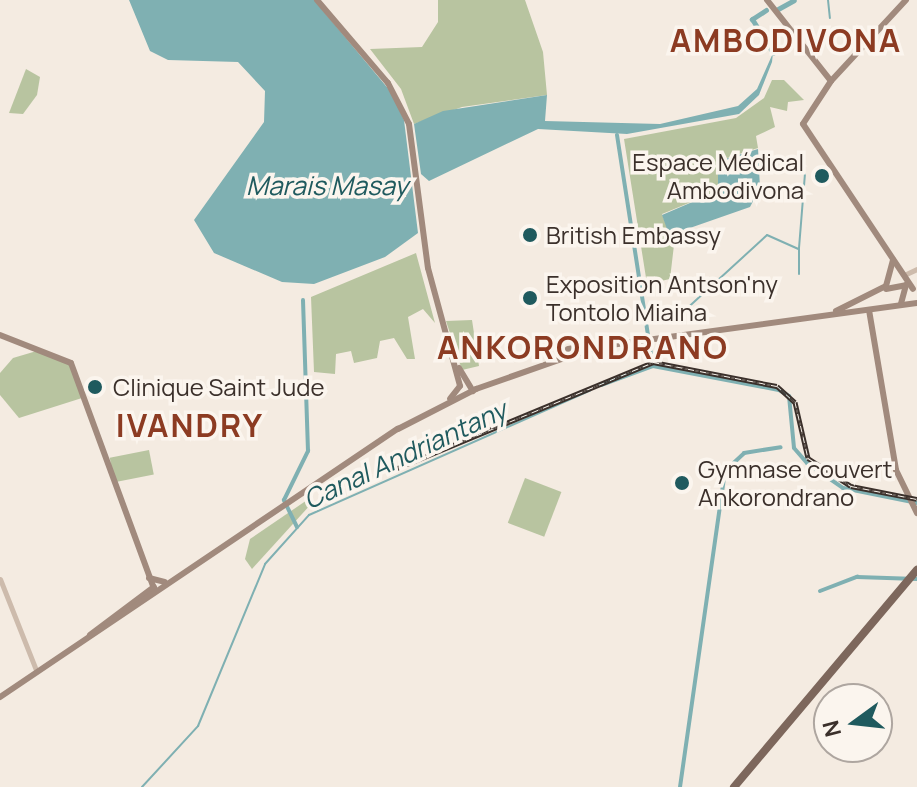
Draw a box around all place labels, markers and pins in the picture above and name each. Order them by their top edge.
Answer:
place label: Espace Médical Ambodivona [632,148,804,204]
marker: Espace Médical Ambodivona [811,165,833,187]
place label: British Embassy [546,221,721,249]
marker: British Embassy [521,226,539,244]
place label: Exposition Antson'ny Tontolo Miaina [546,270,778,326]
marker: Exposition Antson'ny Tontolo Miaina [521,289,539,307]
place label: Clinique Saint Jude [113,373,325,401]
marker: Clinique Saint Jude [84,376,106,398]
place label: Gymnase couvert Ankorondrano [698,455,892,511]
marker: Gymnase couvert Ankorondrano [673,474,691,492]

